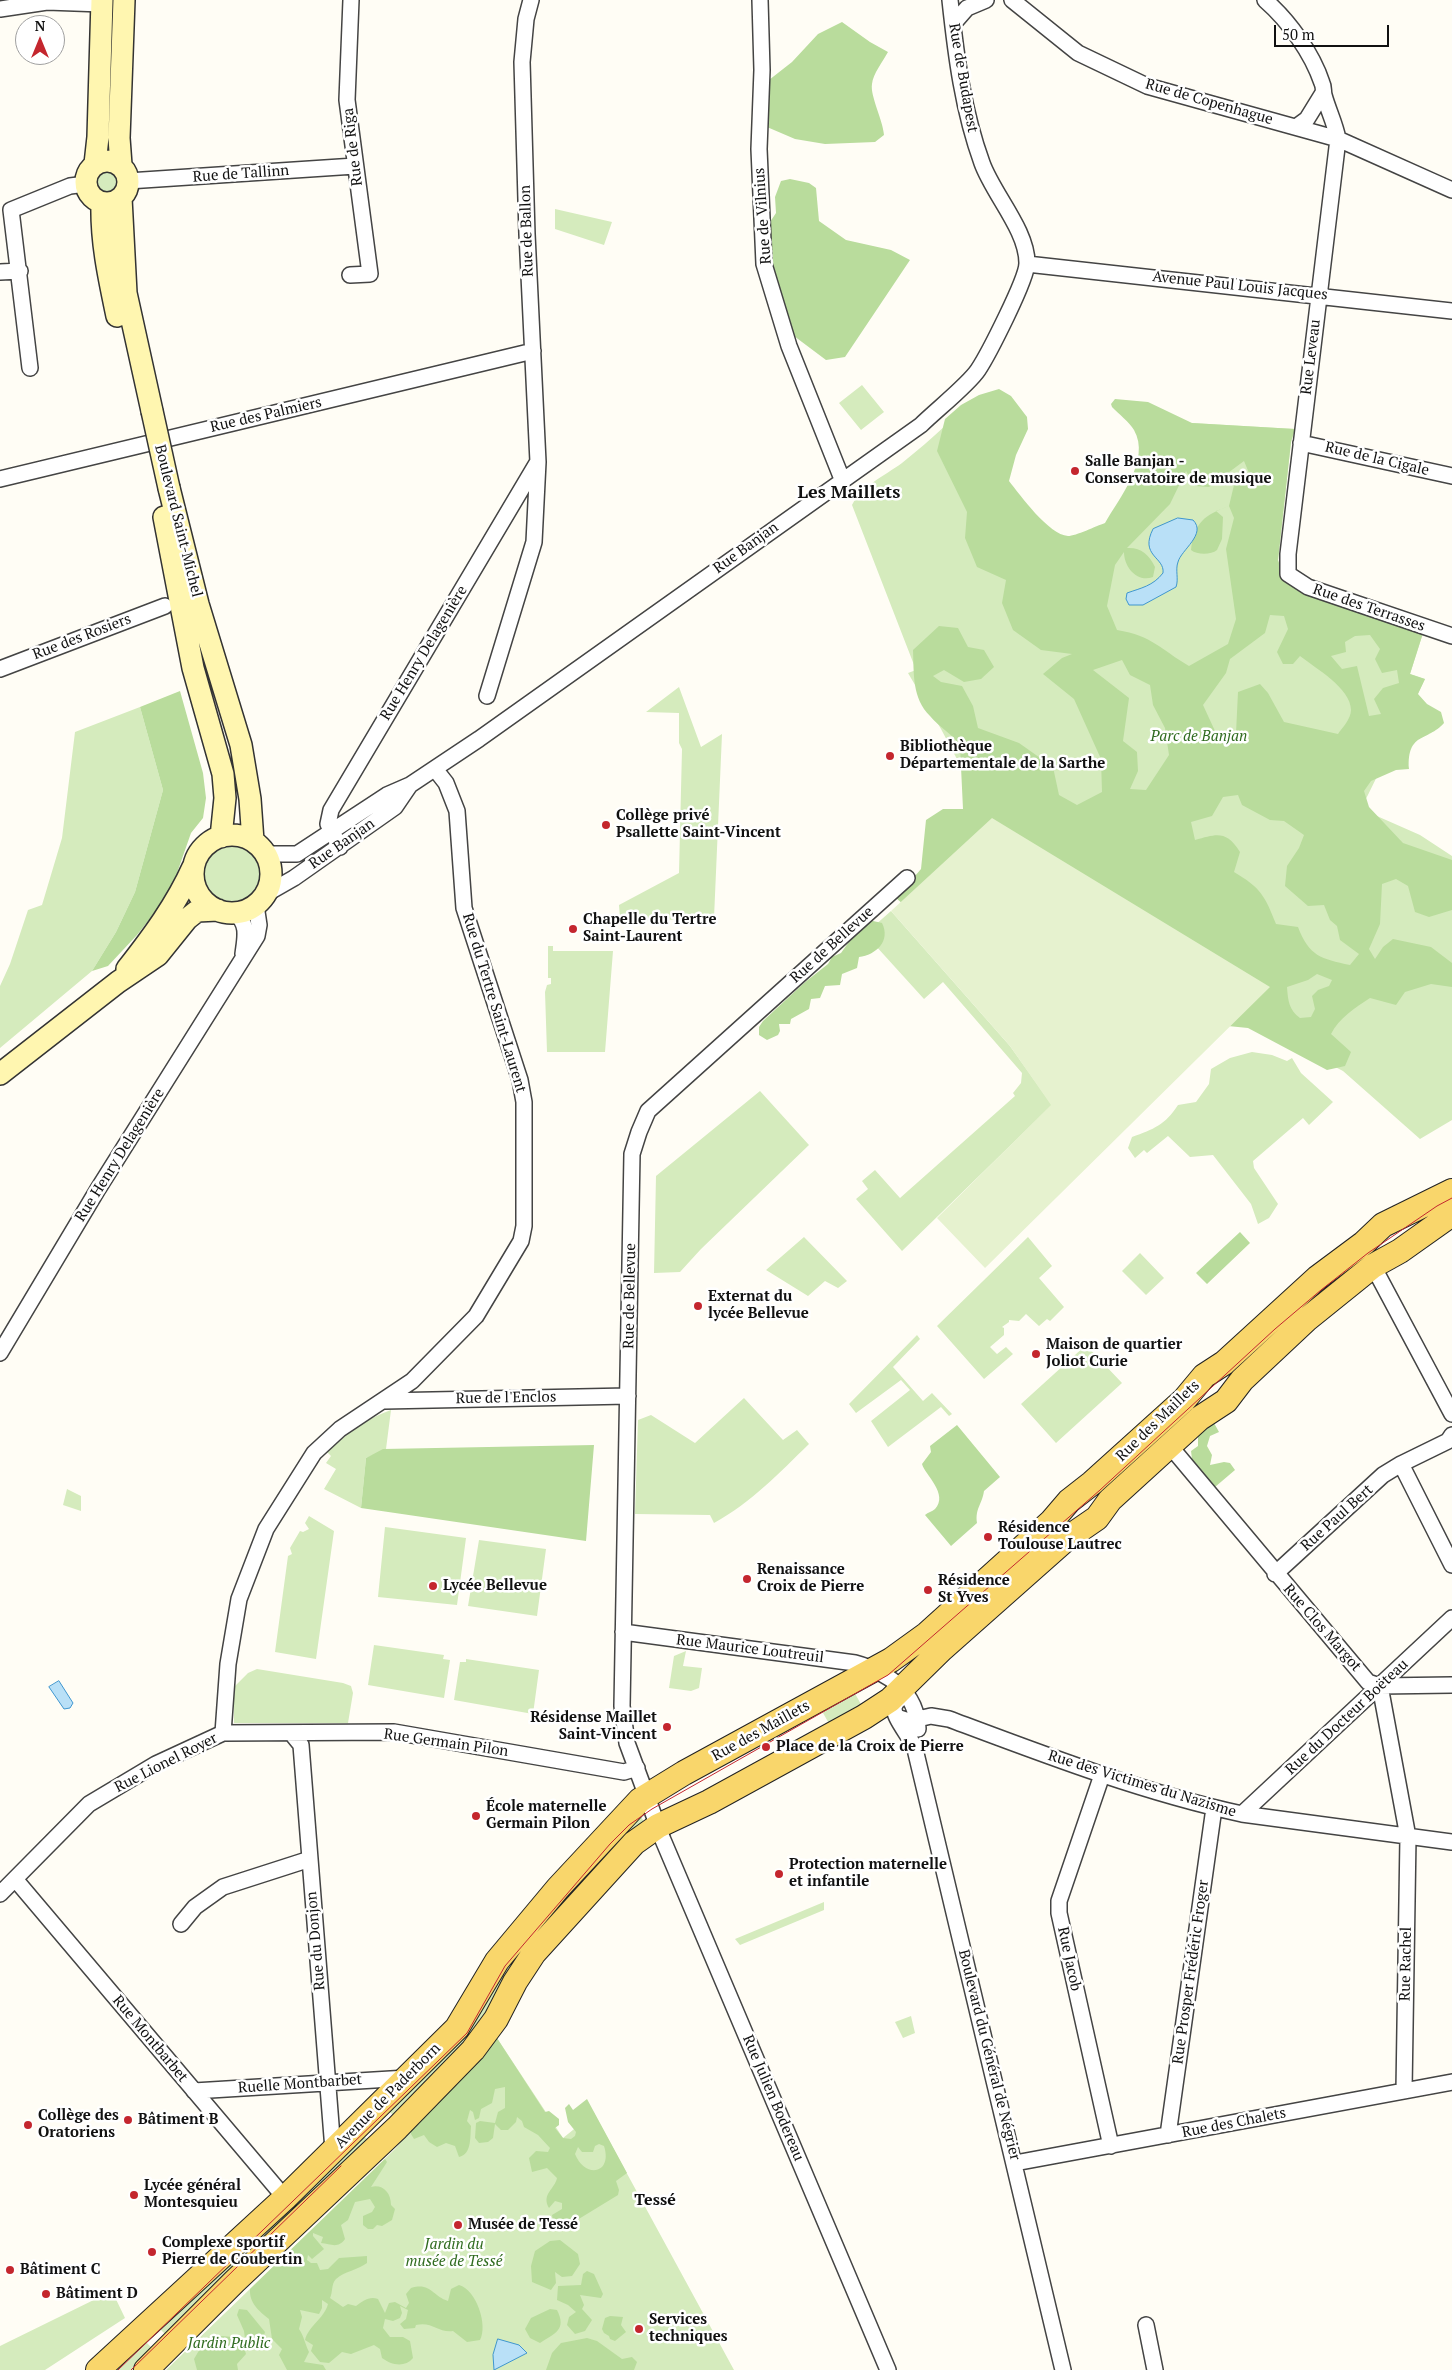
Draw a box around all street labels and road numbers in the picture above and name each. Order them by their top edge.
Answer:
street label: Rue de Budapest [945,22,981,134]
street label: Rue de Copenhague [1143,75,1275,129]
street label: Rue de Riga [339,107,367,187]
street label: Rue de Tallinn [192,162,290,186]
street label: Rue de Vilnius [751,167,775,265]
street label: Rue de Ballon [516,185,538,277]
street label: Avenue Paul Louis Jacques [1151,268,1329,304]
street label: Rue Leveau [1297,318,1325,396]
street label: Rue des Palmiers [209,393,323,437]
street label: Rue de la Cigale [1323,438,1431,480]
street label: Boulevard Saint-Michel [150,443,206,599]
street label: Rue Banjan [710,518,782,578]
street label: Rue des Terrasses [1311,580,1427,636]
street label: Rue Henry Delagenière [377,582,471,724]
street label: Rue des Rosiers [30,610,134,664]
street label: Rue Banjan [306,815,378,873]
street label: Rue de Bellevue [787,903,877,987]
street label: Rue du Tertre Saint-Laurent [458,911,530,1095]
street label: Rue Henry Delagenière [72,1085,168,1225]
street label: Rue de Bellevue [620,1243,640,1349]
street label: Rue des Maillets [1113,1377,1203,1465]
street label: Rue de l'Enclos [456,1388,556,1408]
street label: Rue Paul Bert [1297,1481,1377,1555]
street label: Rue Clos Margot [1279,1581,1365,1675]
street label: Rue Maurice Loutreuil [675,1631,825,1667]
street label: Rue du Docteur Boëteau [1282,1655,1412,1779]
street label: Rue des Maillets [709,1697,813,1765]
street label: Rue Germain Pilon [382,1725,510,1761]
street label: Rue Lionel Royer [112,1729,220,1797]
street label: Rue des Victimes du Nazisme [1046,1747,1238,1821]
street label: Rue Prosper Frédéric Froger [1169,1879,1213,2065]
street label: Rue du Donjon [303,1891,329,1991]
street label: Rue Jacob [1053,1925,1085,1993]
street label: Rue Rachel [1396,1927,1416,2001]
street label: Boulevard du Général de Négrier [954,1948,1024,2162]
street label: Rue Montbarbet [108,1992,192,2086]
street label: Rue Julien Bodereau [738,2032,808,2164]
street label: Avenue de Paderborn [332,2040,444,2152]
street label: Ruelle Montbarbet [237,2071,363,2097]
street label: Rue des Chalets [1180,2104,1288,2142]

